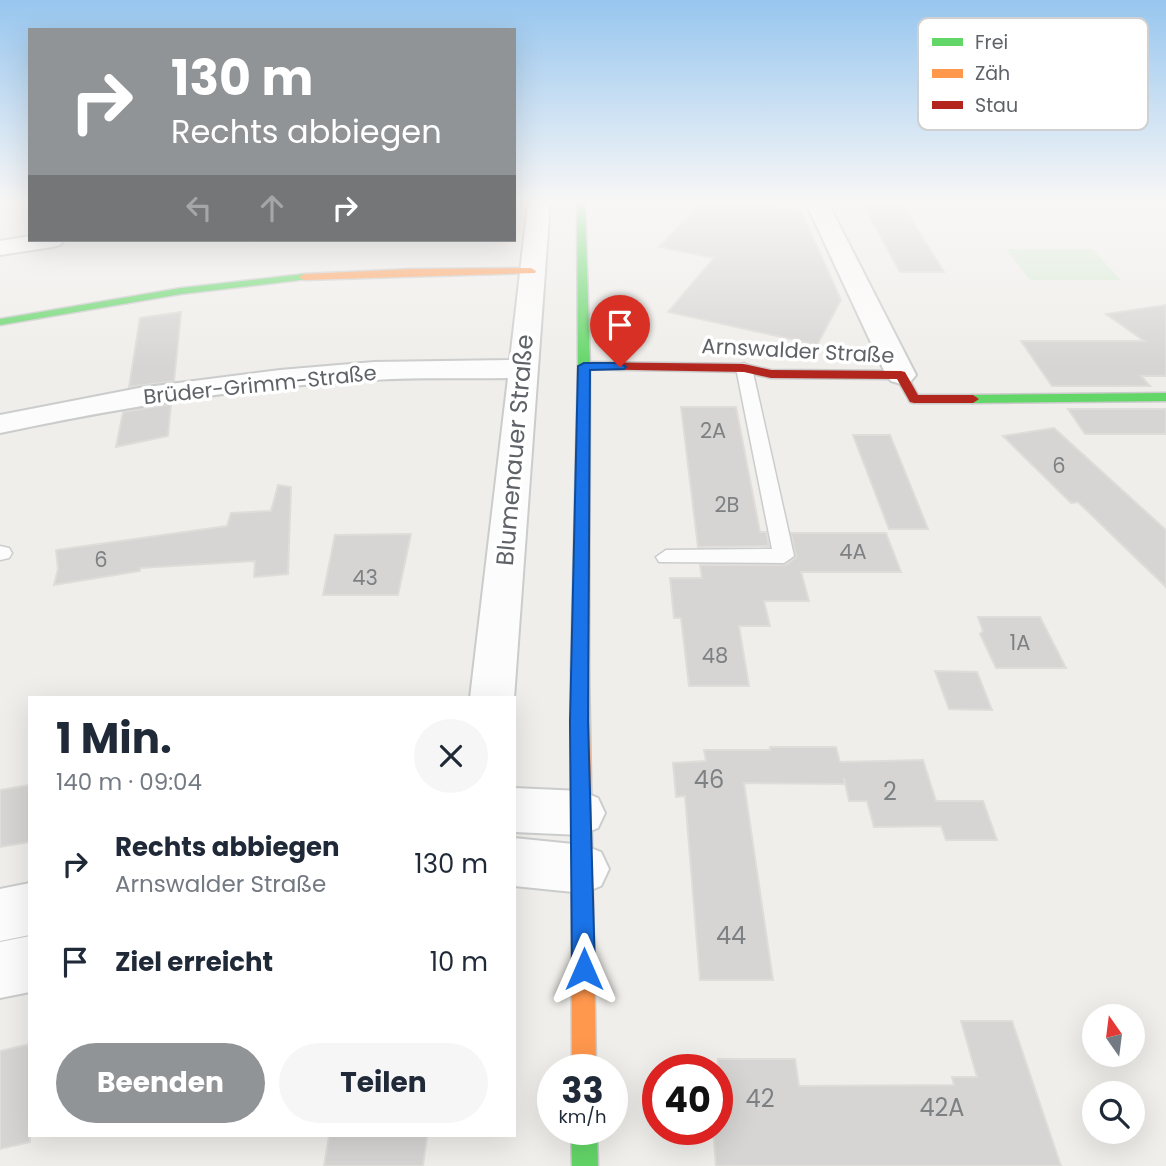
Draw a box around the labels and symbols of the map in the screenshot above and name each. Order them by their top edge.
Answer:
legend [918,18,1148,130]
text: Frei [975,29,1008,56]
text: Zäh [975,60,1010,87]
text: Stau [975,92,1018,119]
pin [590,295,650,367]
street label: Arnswalder Straße [701,331,895,370]
street label: Blumenauer Straße [488,333,541,567]
street label: Brüder-Grimm-Straße [142,358,378,411]
house number: 2A [700,416,726,445]
house number: 6 [1052,451,1066,480]
house number: 2B [715,490,739,519]
house number: 4A [839,537,867,566]
house number: 6 [94,545,108,574]
house number: 43 [352,563,378,592]
house number: 1A [1010,628,1030,657]
house number: 48 [702,641,728,670]
house number: 46 [694,763,724,796]
house number: 2 [883,775,897,808]
house number: 44 [716,919,746,952]
position arrow [547,932,621,1006]
north arrow [1082,1004,1144,1068]
speed limit sign: 40 [642,1054,733,1145]
house number: 42 [746,1082,774,1115]
house number: 42A [919,1091,965,1124]

